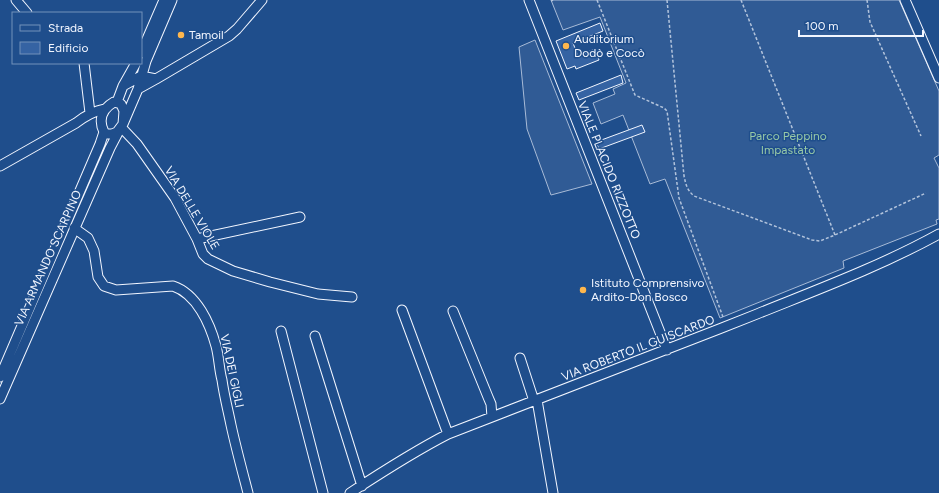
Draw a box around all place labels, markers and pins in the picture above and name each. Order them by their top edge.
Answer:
place label: Tamoil [189,28,224,42]
marker: Tamoil [176,30,186,40]
place label: Auditorium Dodò e Cocò [574,32,645,60]
marker: Auditorium Dodò e Cocò [561,41,571,51]
place label: Istituto Comprensivo Ardito-Don Bosco [591,276,705,304]
marker: Istituto Comprensivo Ardito-Don Bosco [578,285,588,295]

